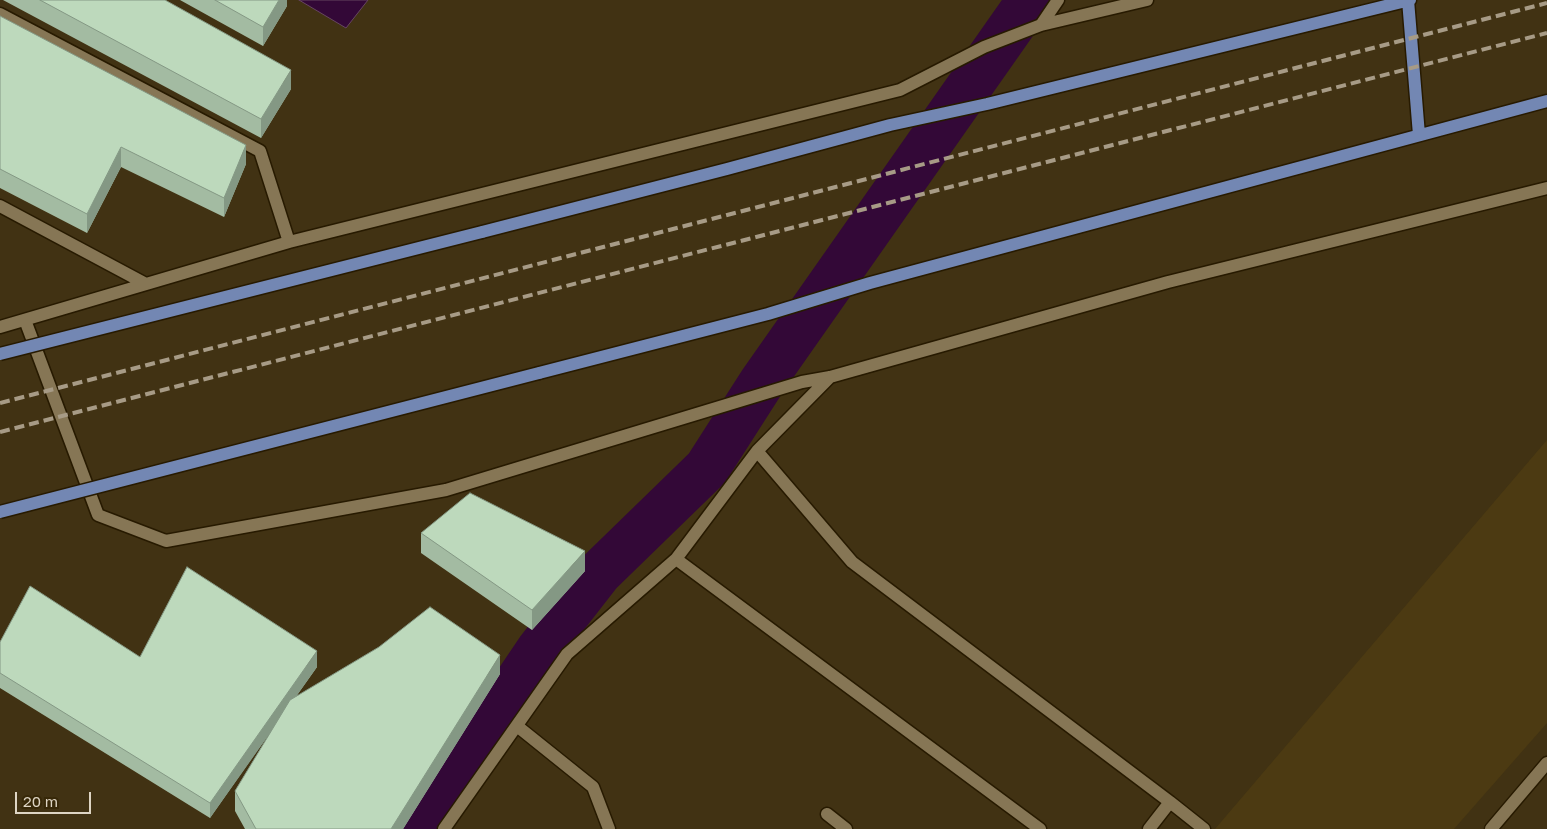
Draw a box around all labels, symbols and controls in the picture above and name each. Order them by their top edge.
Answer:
scale bar [18,782,94,814]
text: 20 m [23,792,58,810]

